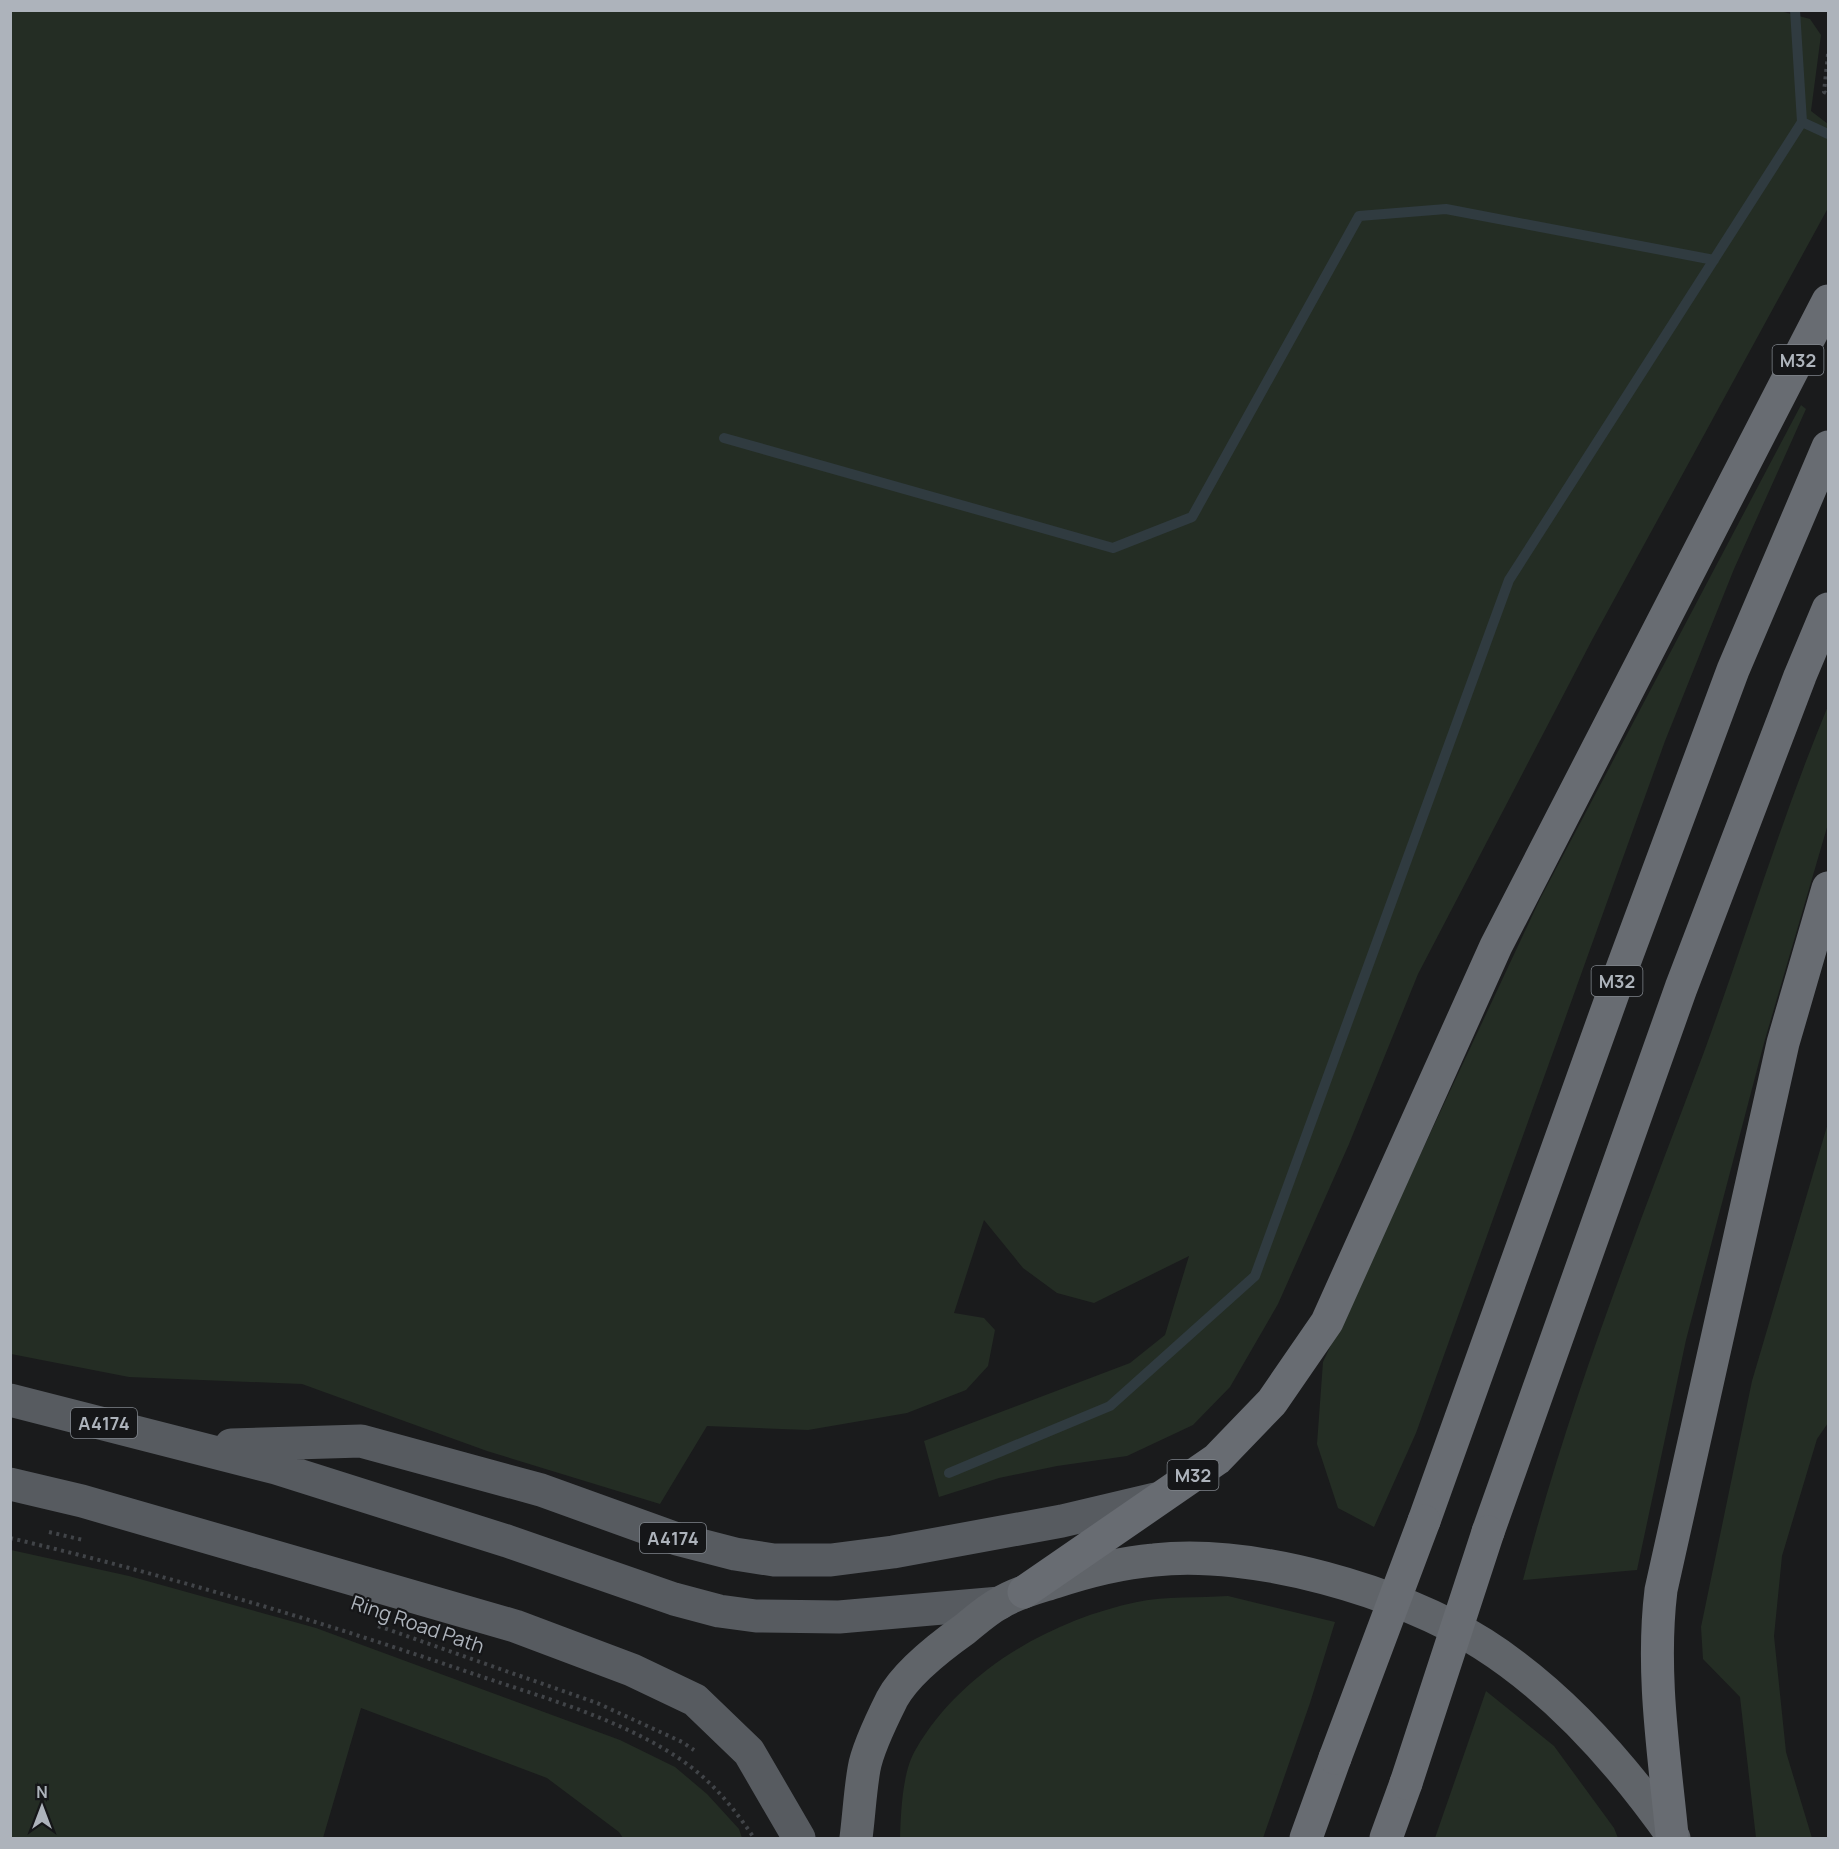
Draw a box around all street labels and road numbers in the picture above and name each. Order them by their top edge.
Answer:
road number: M32 [1772,345,1824,375]
road number: M32 [1592,966,1642,996]
road number: A4174 [71,1408,137,1438]
road number: M32 [1168,1460,1218,1490]
road number: A4174 [640,1523,706,1553]
street label: Ring Road Path [348,1589,488,1659]

